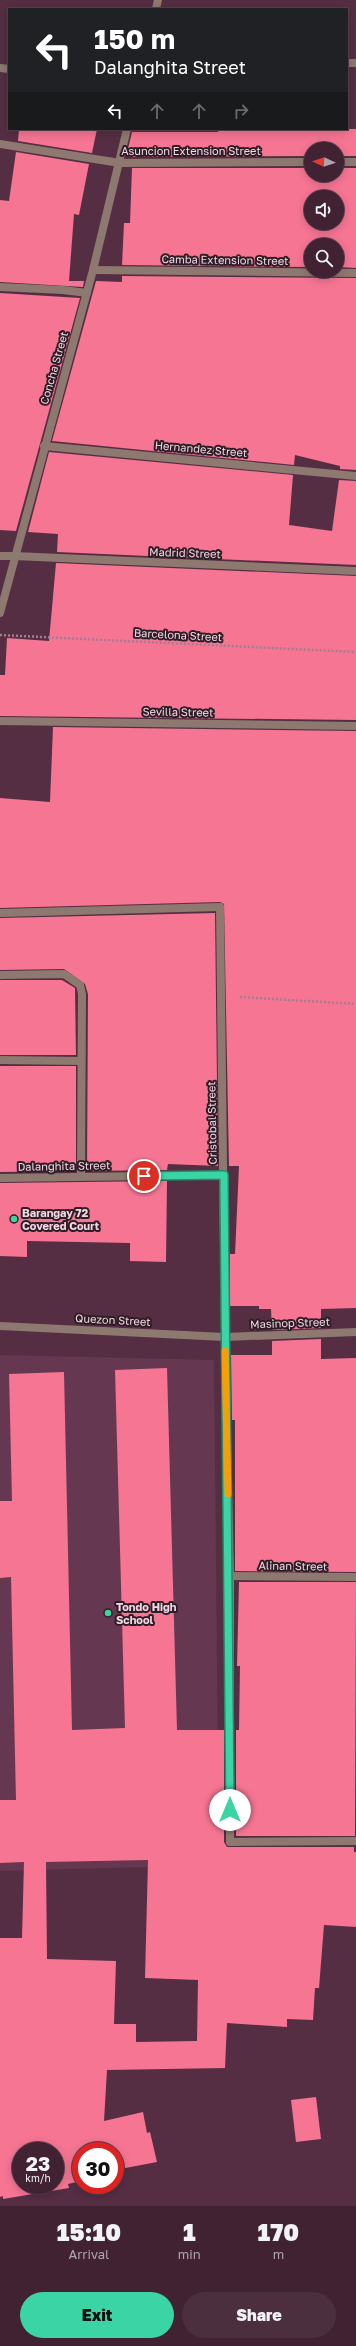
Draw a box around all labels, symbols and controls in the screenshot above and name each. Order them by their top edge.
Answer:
text: 150 m [94,22,175,55]
icon: left [28,24,80,76]
text: Dalanghita Street [94,56,246,78]
icon: left [104,100,126,122]
icon: ahead [146,100,168,122]
icon: ahead [188,100,210,122]
icon: right [230,100,252,122]
north arrow [304,142,344,182]
map controls [304,142,344,278]
street label: Asuncion Extension Street [121,144,261,157]
button: sound [304,190,344,230]
button: search [304,238,344,278]
street label: Camba Extension Street [161,252,289,267]
street label: Concha Street [37,330,70,406]
street label: Hernandez Street [154,438,248,459]
street label: Madrid Street [149,545,221,560]
street label: Barcelona Street [134,626,223,643]
street label: Sevilla Street [142,704,214,719]
street label: Cristobal Street [204,1081,219,1165]
street label: Dalanghita Street [17,1158,111,1173]
pin [127,1159,161,1193]
icon: arrive [133,1165,155,1187]
place label: Barangay 72 Covered Court [22,1206,100,1232]
marker: Barangay 72 Covered Court [9,1214,19,1224]
street label: Quezon Street [75,1311,151,1328]
street label: Masinop Street [250,1315,330,1330]
street label: Alinan Street [259,1558,327,1573]
place label: Tondo High School [116,1600,177,1626]
marker: Tondo High School [103,1608,113,1618]
position arrow [209,1789,251,1831]
speed limit sign: 30 [72,2142,124,2194]
text: 23 [26,2151,50,2175]
text: km/h [25,2172,51,2184]
text: 15:10 [57,2217,121,2246]
text: 1 [183,2217,196,2246]
text: 170 [258,2217,299,2246]
text: Arrival [69,2246,109,2262]
text: min [178,2246,201,2262]
text: m [273,2246,284,2262]
button: Exit [20,2292,174,2338]
button: Share [182,2292,336,2338]

